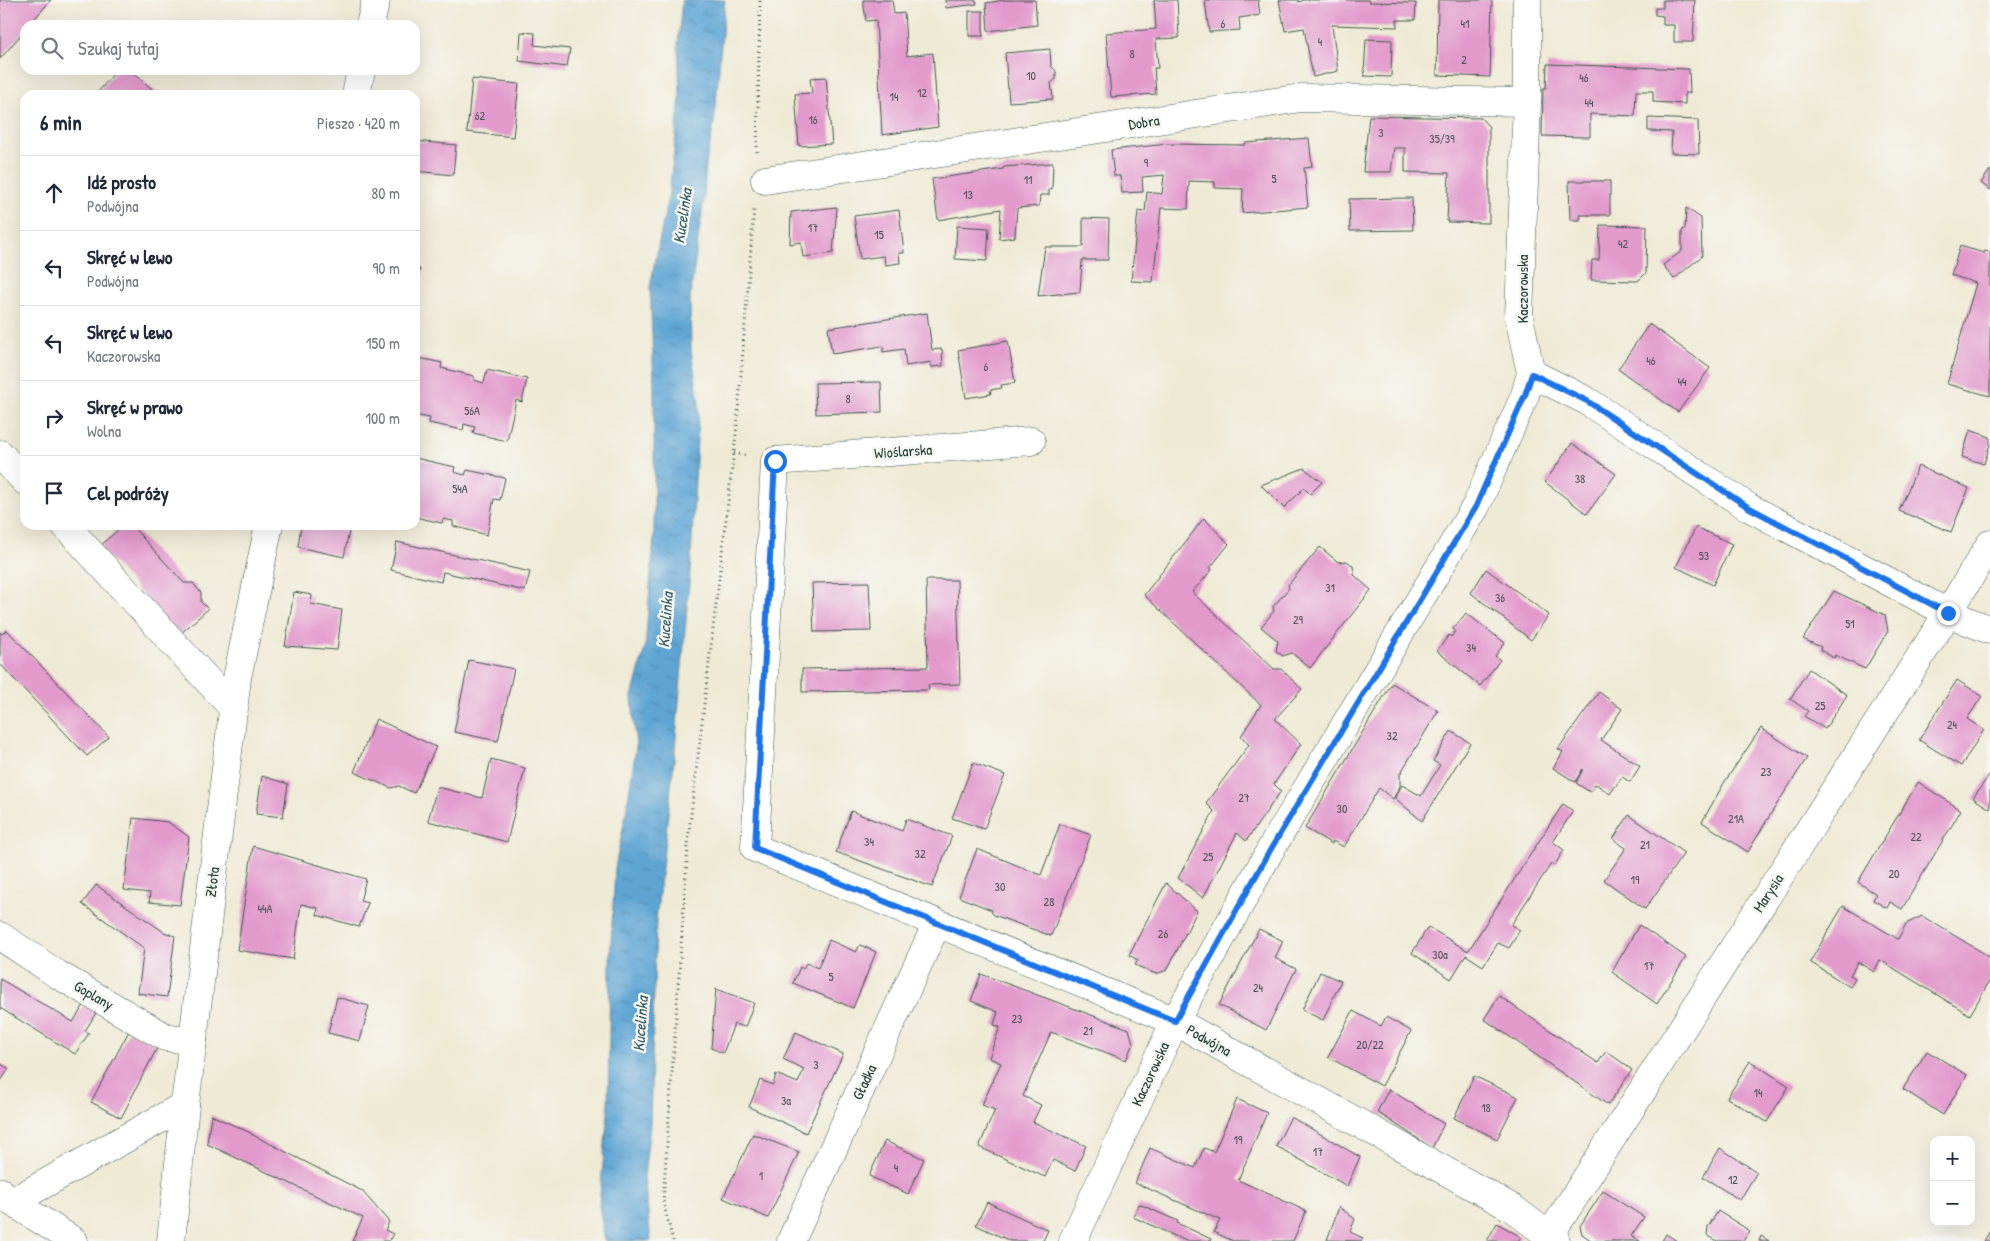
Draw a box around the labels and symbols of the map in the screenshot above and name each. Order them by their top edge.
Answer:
house number: 6 [1221,15,1226,32]
house number: 41 [1461,15,1469,32]
house number: 4 [1318,33,1323,50]
house number: 8 [1129,45,1135,62]
house number: 2 [1461,51,1467,68]
house number: 10 [1026,67,1036,84]
house number: 46 [1579,69,1589,86]
house number: 12 [917,84,927,101]
house number: 14 [890,88,899,105]
house number: 44 [1584,94,1594,111]
house number: 62 [475,107,486,124]
street label: Dobra [1127,109,1161,135]
house number: 16 [808,111,818,128]
house number: 3 [1378,124,1384,141]
house number: 35/39 [1429,130,1455,147]
house number: 9 [1144,154,1149,171]
house number: 5 [1271,170,1277,187]
house number: 11 [1024,171,1032,188]
water label: Kucelinka [667,185,697,245]
house number: 13 [963,186,973,203]
house number: 17 [808,219,818,236]
house number: 15 [874,226,884,243]
house number: 42 [1618,235,1628,252]
street label: Kaczorowska [1512,255,1533,323]
house number: 46 [1646,352,1656,369]
house number: 6 [984,358,989,375]
house number: 44 [1677,373,1687,390]
house number: 8 [845,390,851,407]
house number: 56A [464,402,480,419]
street label: Wioślarska [873,438,933,463]
route start [764,450,787,473]
house number: 38 [1575,470,1585,487]
house number: 54A [452,480,468,497]
house number: 53 [1699,547,1709,564]
house number: 31 [1325,579,1335,596]
house number: 36 [1495,589,1505,606]
water label: Kucelinka [652,590,678,648]
route end [1937,602,1960,625]
house number: 29 [1293,611,1304,628]
house number: 51 [1845,615,1855,632]
house number: 34 [1466,639,1476,656]
house number: 25 [1815,697,1825,714]
house number: 24 [1947,716,1958,733]
house number: 32 [1387,727,1398,744]
house number: 23 [1761,763,1772,780]
house number: 27 [1238,789,1250,806]
house number: 30 [1337,800,1347,817]
house number: 21A [1728,810,1744,827]
house number: 22 [1910,828,1922,845]
house number: 34 [864,833,874,850]
house number: 21 [1640,836,1650,853]
house number: 32 [915,845,926,862]
house number: 25 [1203,848,1213,865]
house number: 20 [1889,865,1900,882]
street label: Złota [200,866,224,898]
street label: Marysia [1748,870,1788,916]
house number: 19 [1631,871,1640,888]
house number: 30 [995,878,1005,895]
house number: 28 [1044,893,1054,910]
house number: 44A [258,900,273,917]
house number: 26 [1158,925,1168,942]
house number: 30a [1432,946,1448,963]
house number: 17 [1644,957,1654,974]
house number: 5 [828,968,834,985]
street label: Goplany [70,975,118,1015]
house number: 24 [1253,979,1264,996]
water label: Kucelinka [627,994,653,1052]
house number: 23 [1012,1010,1023,1027]
street label: Podwójna [1183,1019,1235,1061]
house number: 21 [1083,1022,1093,1039]
house number: 20/22 [1356,1036,1384,1053]
street label: Kaczorowska [1126,1038,1174,1110]
house number: 3 [813,1056,819,1073]
street label: Gładka [847,1061,881,1103]
house number: 14 [1754,1084,1763,1101]
house number: 3a [781,1092,791,1109]
house number: 18 [1481,1099,1491,1116]
house number: 19 [1234,1131,1243,1148]
house number: 17 [1313,1143,1323,1160]
house number: 4 [894,1159,899,1176]
house number: 1 [759,1167,763,1184]
house number: 12 [1728,1171,1738,1188]

